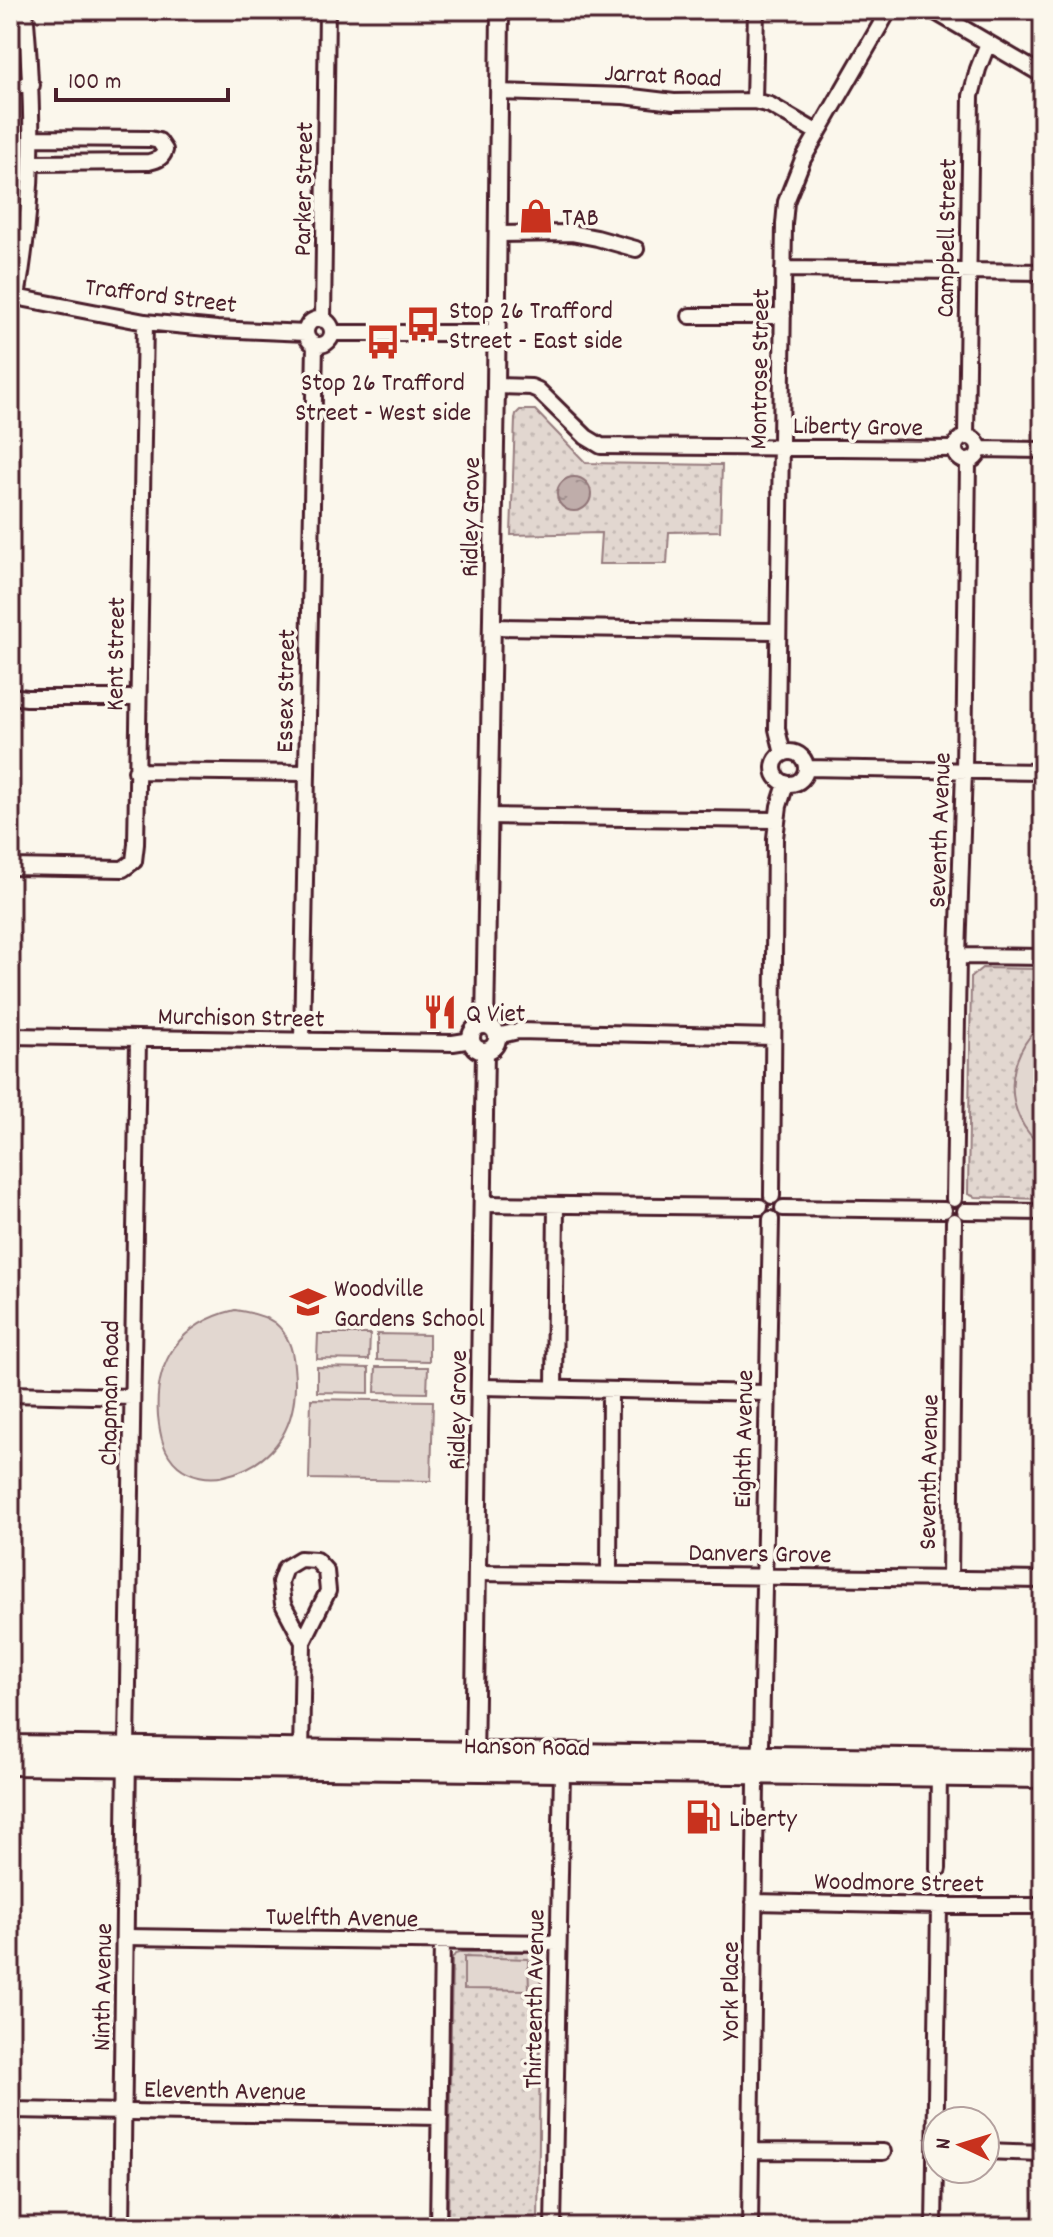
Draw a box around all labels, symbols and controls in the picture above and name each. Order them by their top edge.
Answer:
scale bar [56,52,228,102]
street label: Jarrat Road [603,56,722,99]
text: 100 m [68,66,121,100]
street label: Parker Street [286,121,325,257]
street label: Campbell Street [929,158,968,318]
shop icon: TAB [517,197,555,235]
place label: TAB [562,201,599,238]
street label: Trafford Street [83,270,239,325]
street label: Montrose Street [742,288,781,450]
place label: Stop 26 Trafford Street - East side [449,294,623,361]
bus stop icon: Stop 26 Trafford Street - East side [404,305,442,343]
bus stop icon: Stop 26 Trafford Street - West side [364,323,402,361]
place label: Stop 26 Trafford Street - West side [295,366,471,433]
street label: Liberty Grove [792,409,923,448]
street label: Ridley Grove [453,457,492,578]
street label: Kent Street [98,596,137,711]
street label: Essex Street [268,628,307,753]
street label: Seventh Avenue [920,752,963,909]
restaurant icon: Q Viet [421,993,459,1031]
place label: Q Viet [466,997,526,1034]
street label: Murchison Street [157,1000,325,1039]
place label: Woodville Gardens School [334,1272,485,1339]
school or university icon: Woodville Gardens School [289,1283,327,1321]
street label: Chapman Road [92,1320,131,1466]
street label: Ridley Grove [440,1350,479,1471]
street label: Eighth Avenue [726,1370,765,1509]
street label: Seventh Avenue [911,1394,950,1550]
street label: Danvers Grove [688,1536,832,1575]
street label: Hanson Road [463,1729,591,1768]
fuel station icon: Liberty [684,1798,722,1836]
place label: Liberty [729,1802,797,1839]
street label: Woodmore Street [814,1865,985,1904]
street label: Twelfth Avenue [265,1900,419,1939]
street label: Thirteenth Avenue [516,1909,557,2089]
street label: Ninth Avenue [85,1923,124,2051]
street label: York Place [714,1941,751,2041]
street label: Eleventh Avenue [143,2073,306,2112]
north arrow [921,2105,1001,2185]
text: N [929,2137,960,2150]

